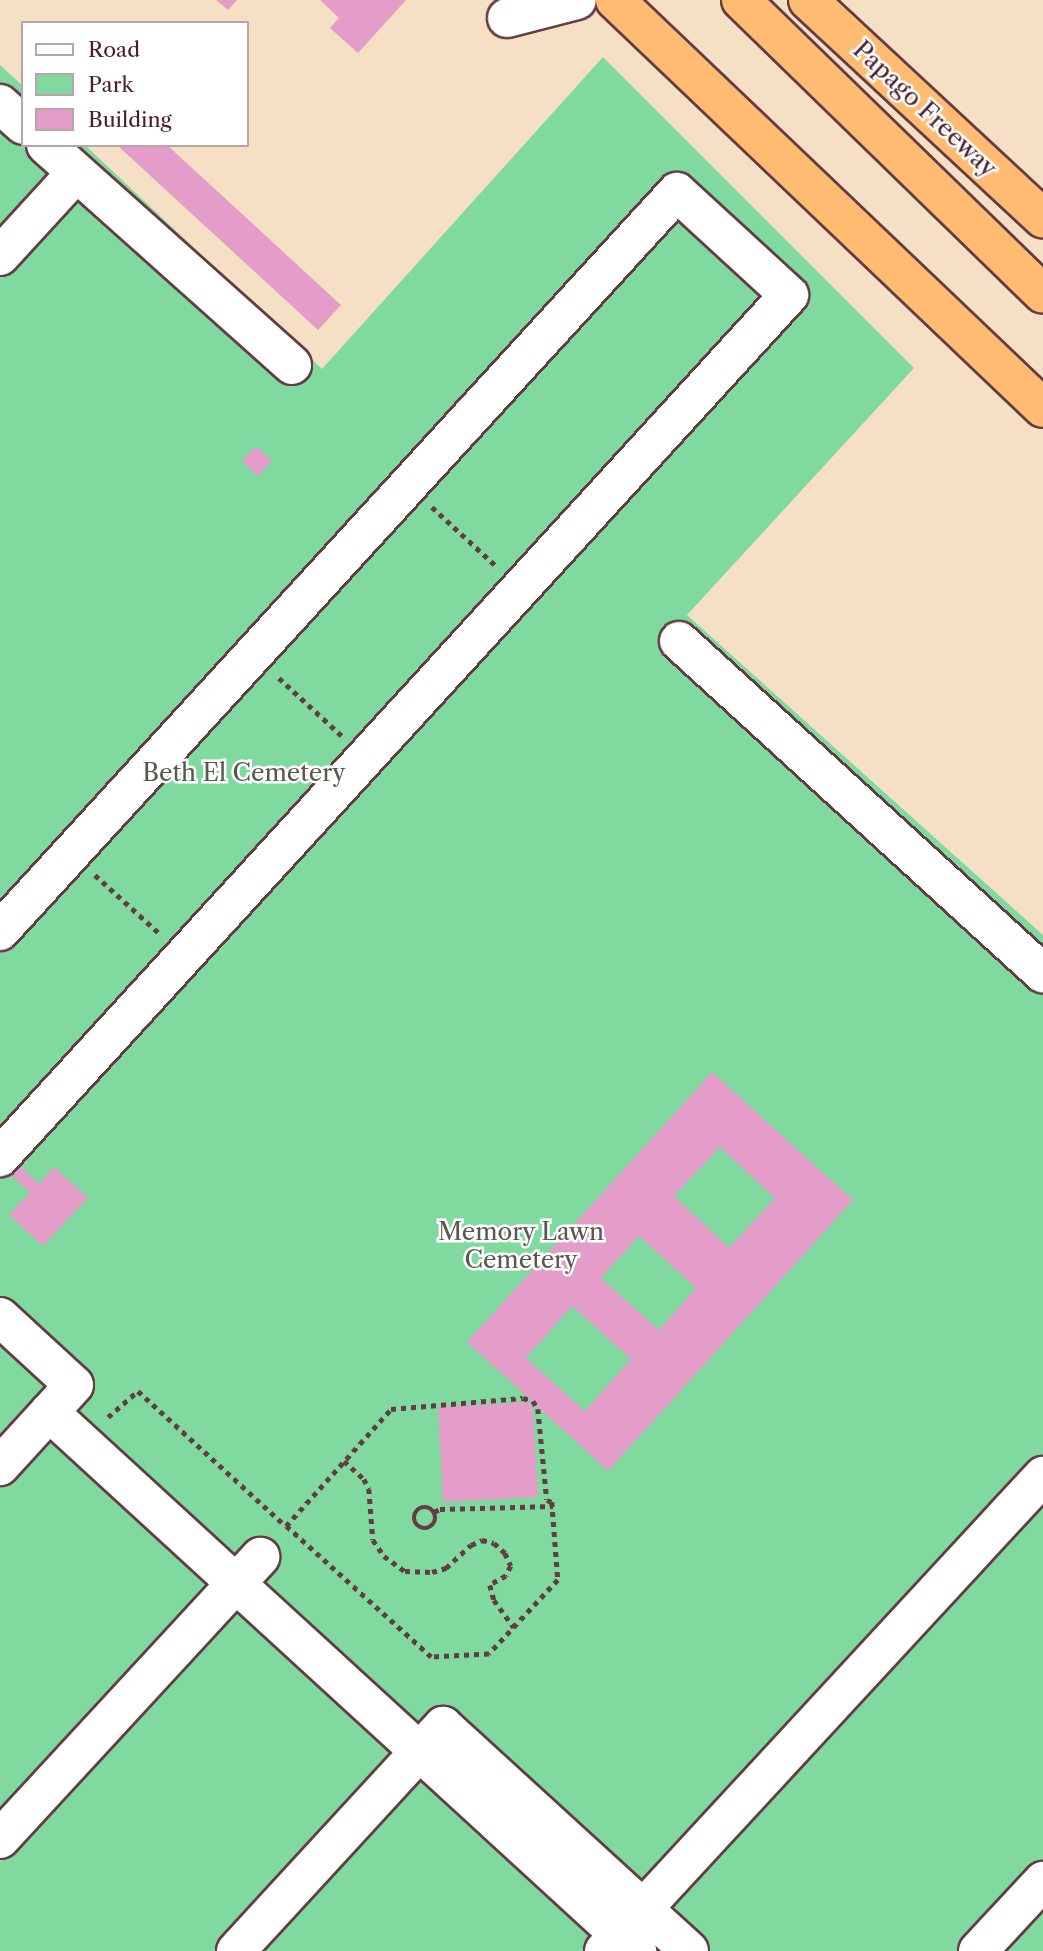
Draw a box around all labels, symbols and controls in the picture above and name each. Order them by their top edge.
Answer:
legend [21,21,248,147]
street label: Papago Freeway [847,35,1003,183]
text: Road [88,37,140,62]
text: Park [88,72,134,97]
text: Building [88,107,172,132]
park label: Beth El Cemetery [142,759,346,787]
park label: Memory Lawn Cemetery [438,1218,604,1274]

